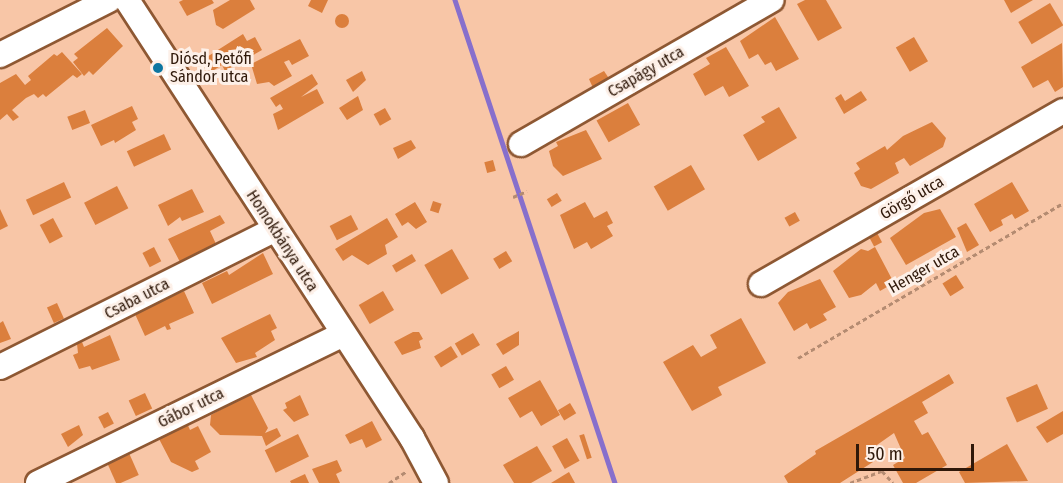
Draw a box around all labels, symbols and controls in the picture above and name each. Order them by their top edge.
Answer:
street label: Csapágy utca [604,42,688,102]
place label: Diósd, Petőfi Sándor utca [170,49,252,87]
marker: Diósd, Petőfi Sándor utca [151,61,165,75]
street label: Görgő utca [877,172,947,224]
street label: Homokbánya utca [242,187,322,295]
street label: Henger utca [885,242,963,298]
street label: Csaba utca [101,274,173,324]
street label: Gábor utca [155,384,227,432]
scale bar [859,432,978,470]
text: 50 m [867,443,903,465]

